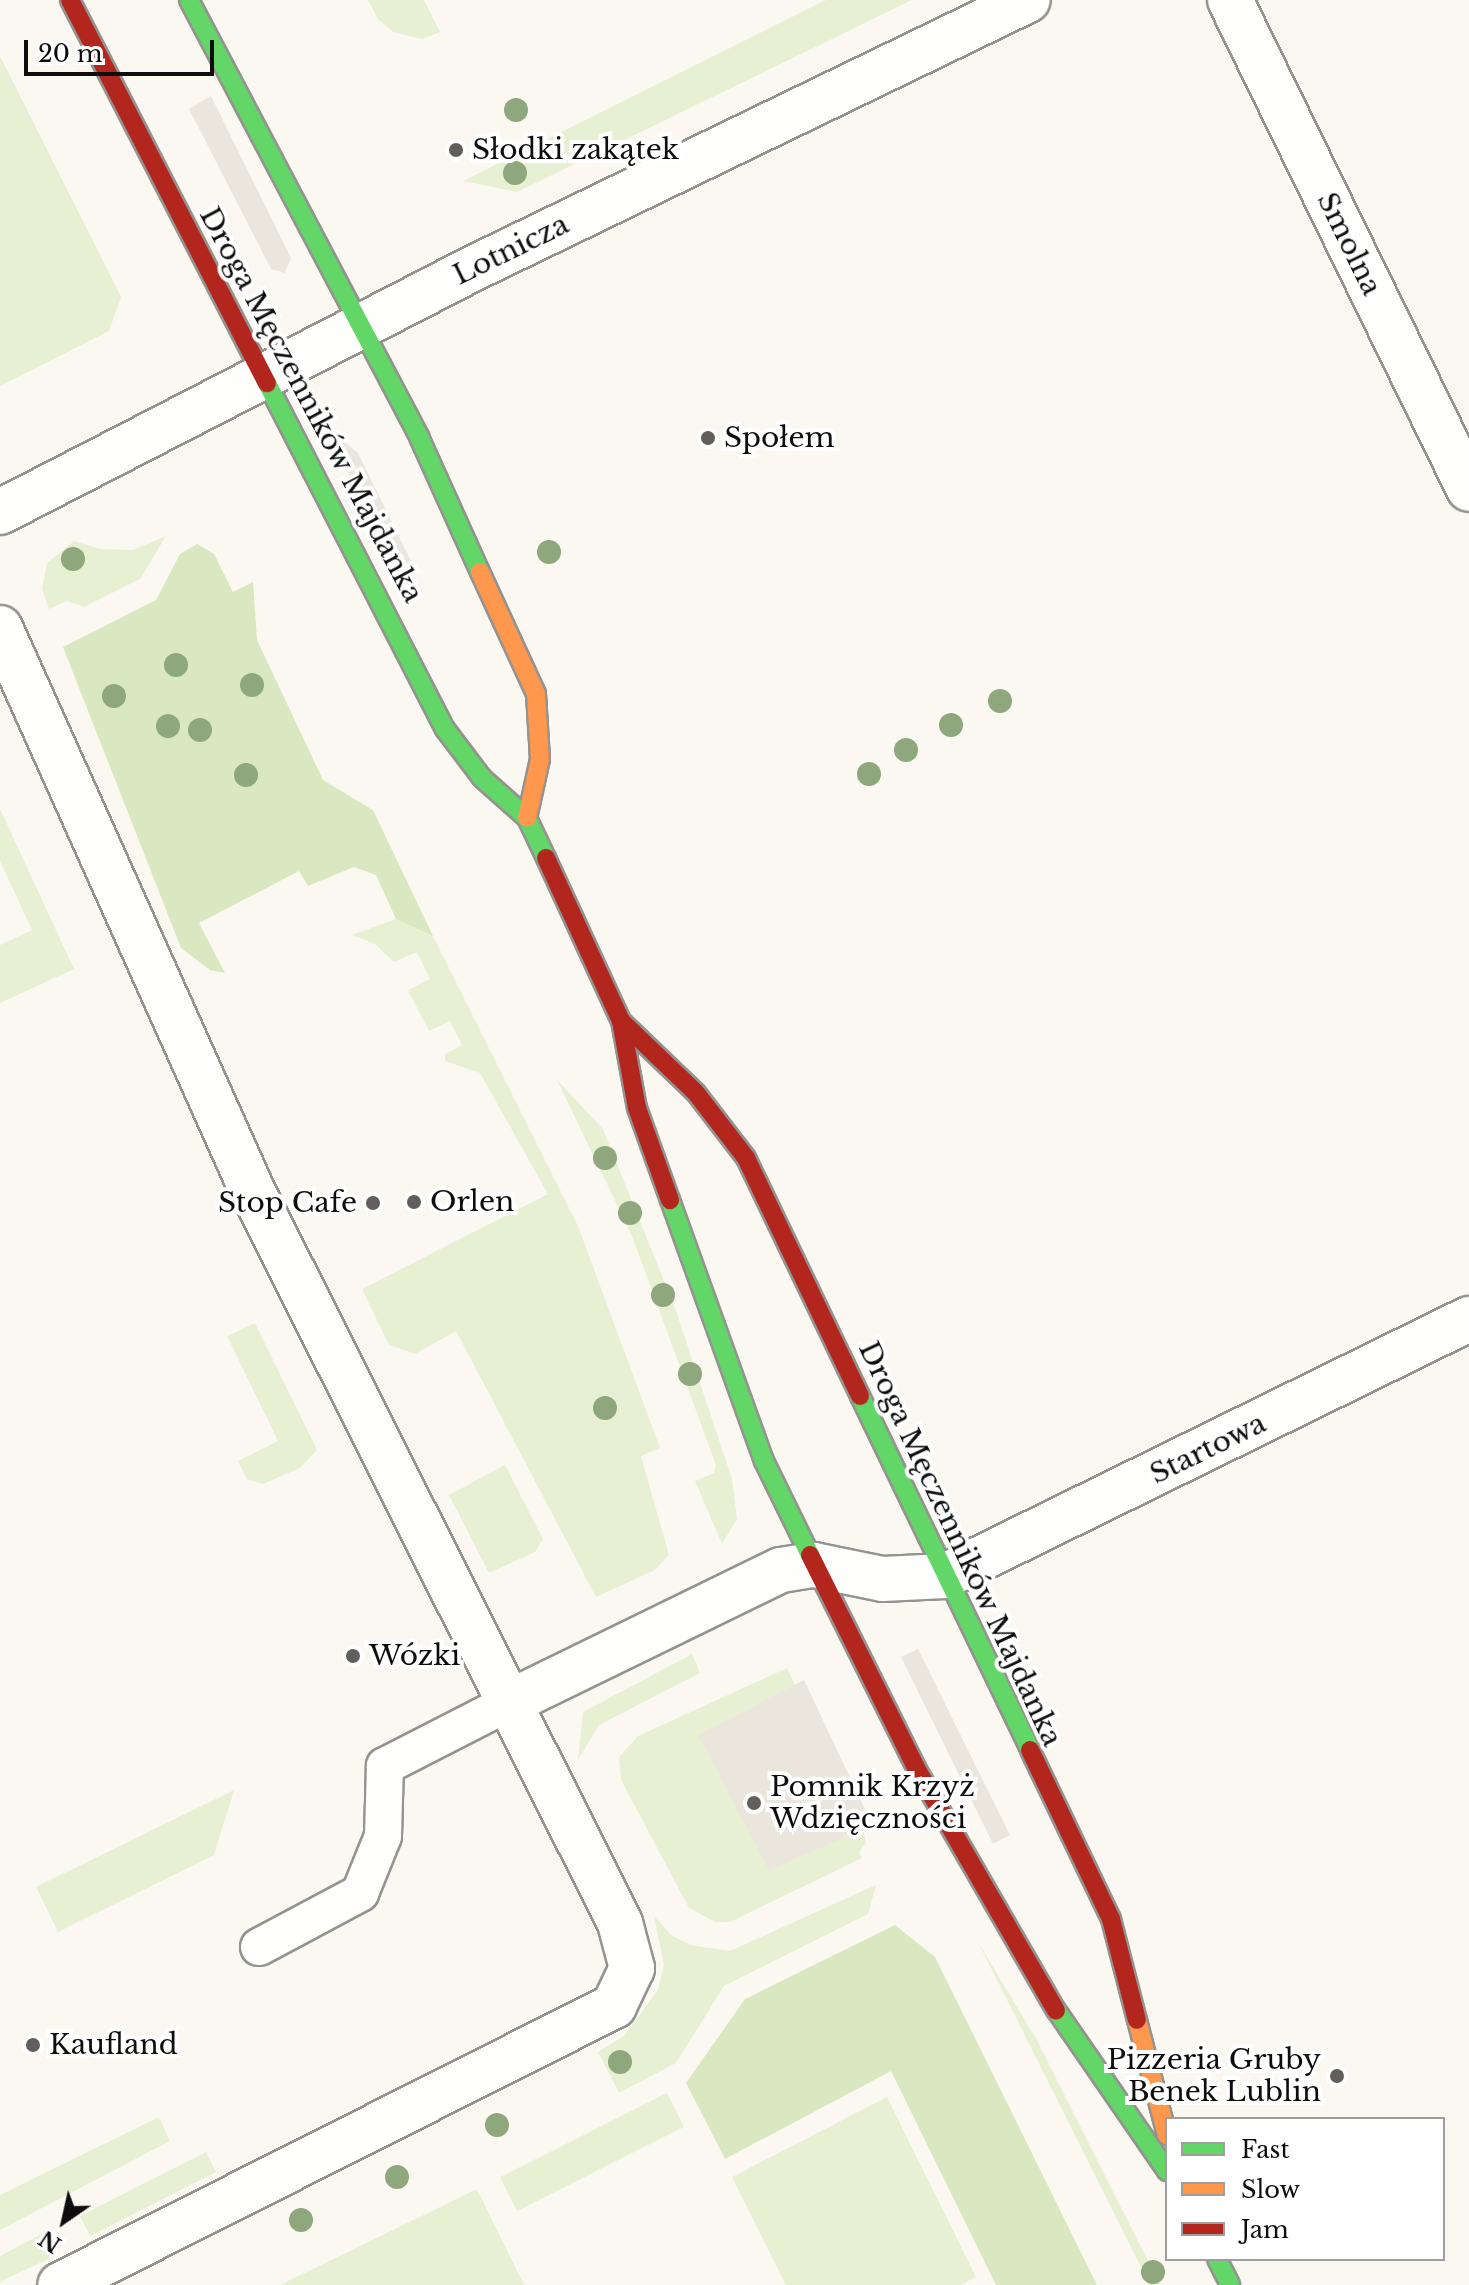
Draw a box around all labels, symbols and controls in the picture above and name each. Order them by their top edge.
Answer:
scale bar [28,24,218,74]
text: 20 m [38,39,103,68]
place label: Słodki zakątek [472,133,679,167]
marker: Słodki zakątek [447,141,465,159]
street label: Smolna [1310,187,1388,301]
street label: Droga Męczenników Majdanka [192,201,430,609]
street label: Lotnicza [448,208,574,292]
place label: Społem [724,421,834,455]
marker: Społem [699,429,717,447]
place label: Orlen [430,1185,514,1219]
place label: Stop Cafe [218,1186,357,1220]
marker: Orlen [405,1193,423,1211]
marker: Stop Cafe [364,1194,382,1212]
street label: Droga Męczenników Majdanka [851,1336,1069,1752]
street label: Startowa [1145,1407,1271,1491]
place label: Wózki [369,1639,460,1673]
marker: Wózki [344,1647,362,1665]
place label: Pomnik Krzyż Wdzięczności [770,1770,975,1836]
marker: Pomnik Krzyż Wdzięczności [745,1794,763,1812]
place label: Kaufland [49,2028,178,2062]
marker: Kaufland [24,2036,42,2054]
place label: Pizzeria Gruby Benek Lublin [1106,2043,1321,2109]
marker: Pizzeria Gruby Benek Lublin [1328,2067,1346,2085]
legend [1165,2117,1445,2261]
text: Fast [1241,2135,1289,2164]
text: Slow [1241,2175,1300,2204]
north arrow [24,2181,104,2261]
text: Jam [1241,2215,1289,2244]
text: N [34,2224,66,2258]

